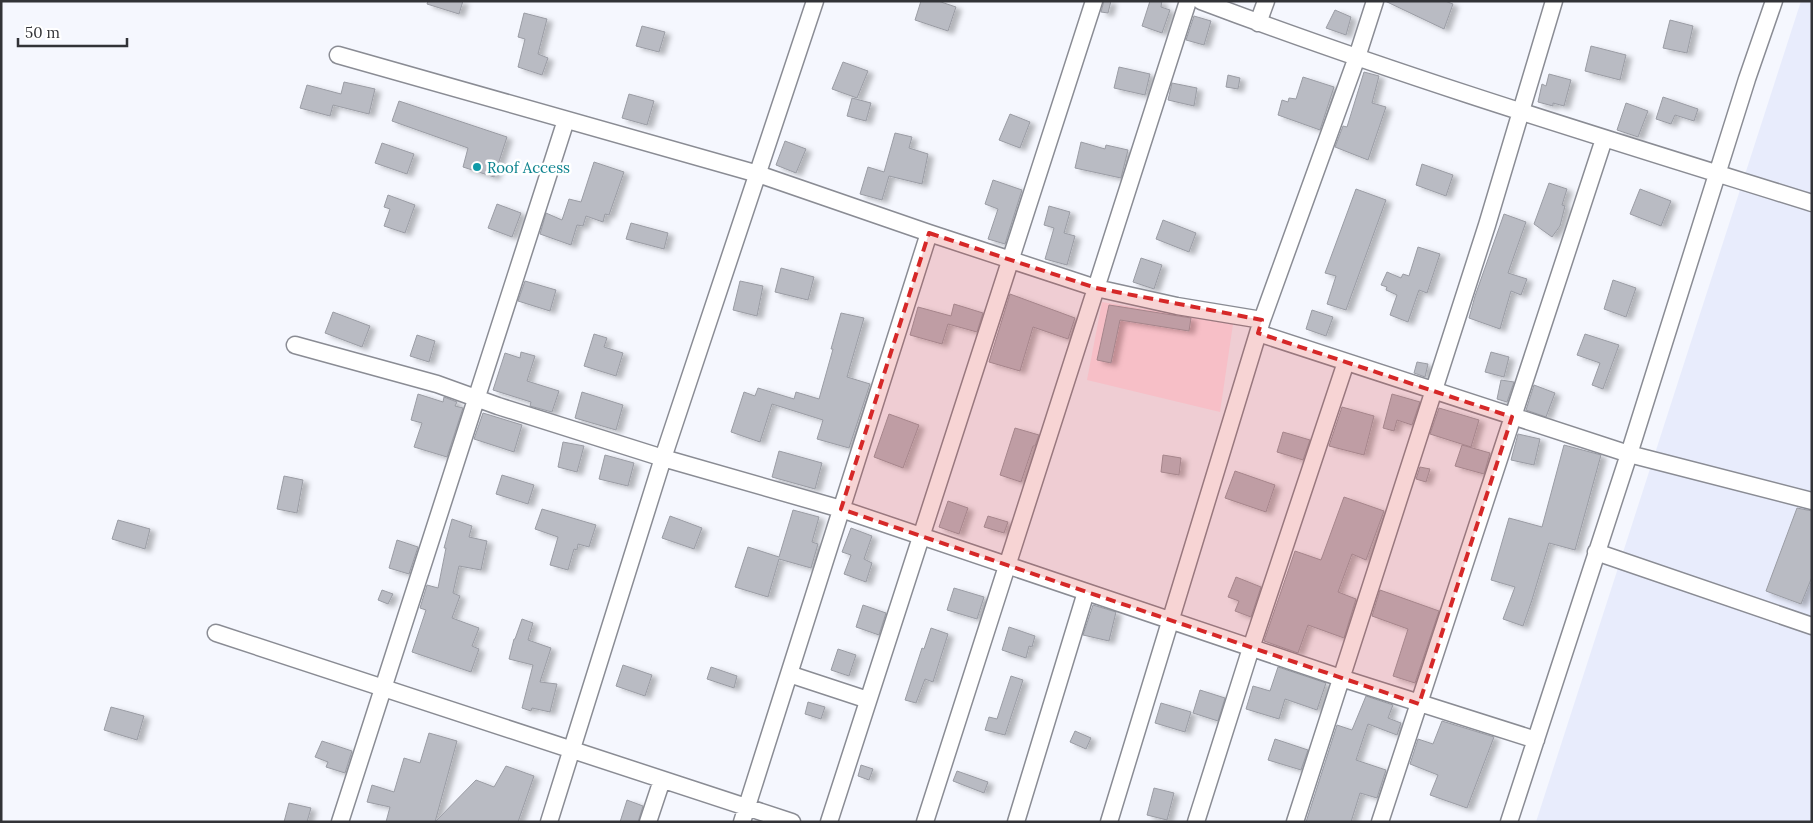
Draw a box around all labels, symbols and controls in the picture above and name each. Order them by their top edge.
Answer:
scale bar [18,15,126,47]
text: 50 m [25,23,60,42]
place label: Roof Access [487,158,570,177]
marker: Roof Access [471,161,483,173]

